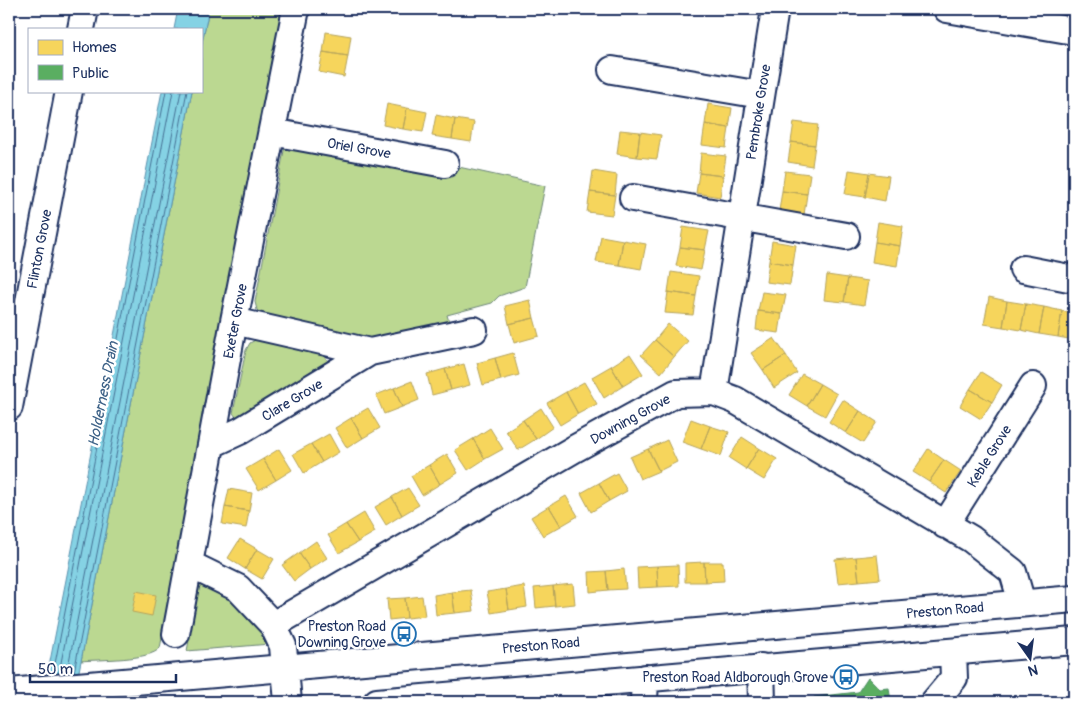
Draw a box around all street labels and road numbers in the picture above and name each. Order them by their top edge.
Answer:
street label: Pembroke Grove [743,63,774,161]
street label: Oriel Grove [326,135,392,162]
street label: Flinton Grove [23,208,56,290]
street label: Exeter Grove [220,282,251,360]
street label: Clare Grove [259,376,326,425]
street label: Downing Grove [587,390,673,448]
street label: Keble Grove [964,422,1015,491]
street label: Preston Road [905,599,985,622]
street label: Preston Road [501,634,581,657]

